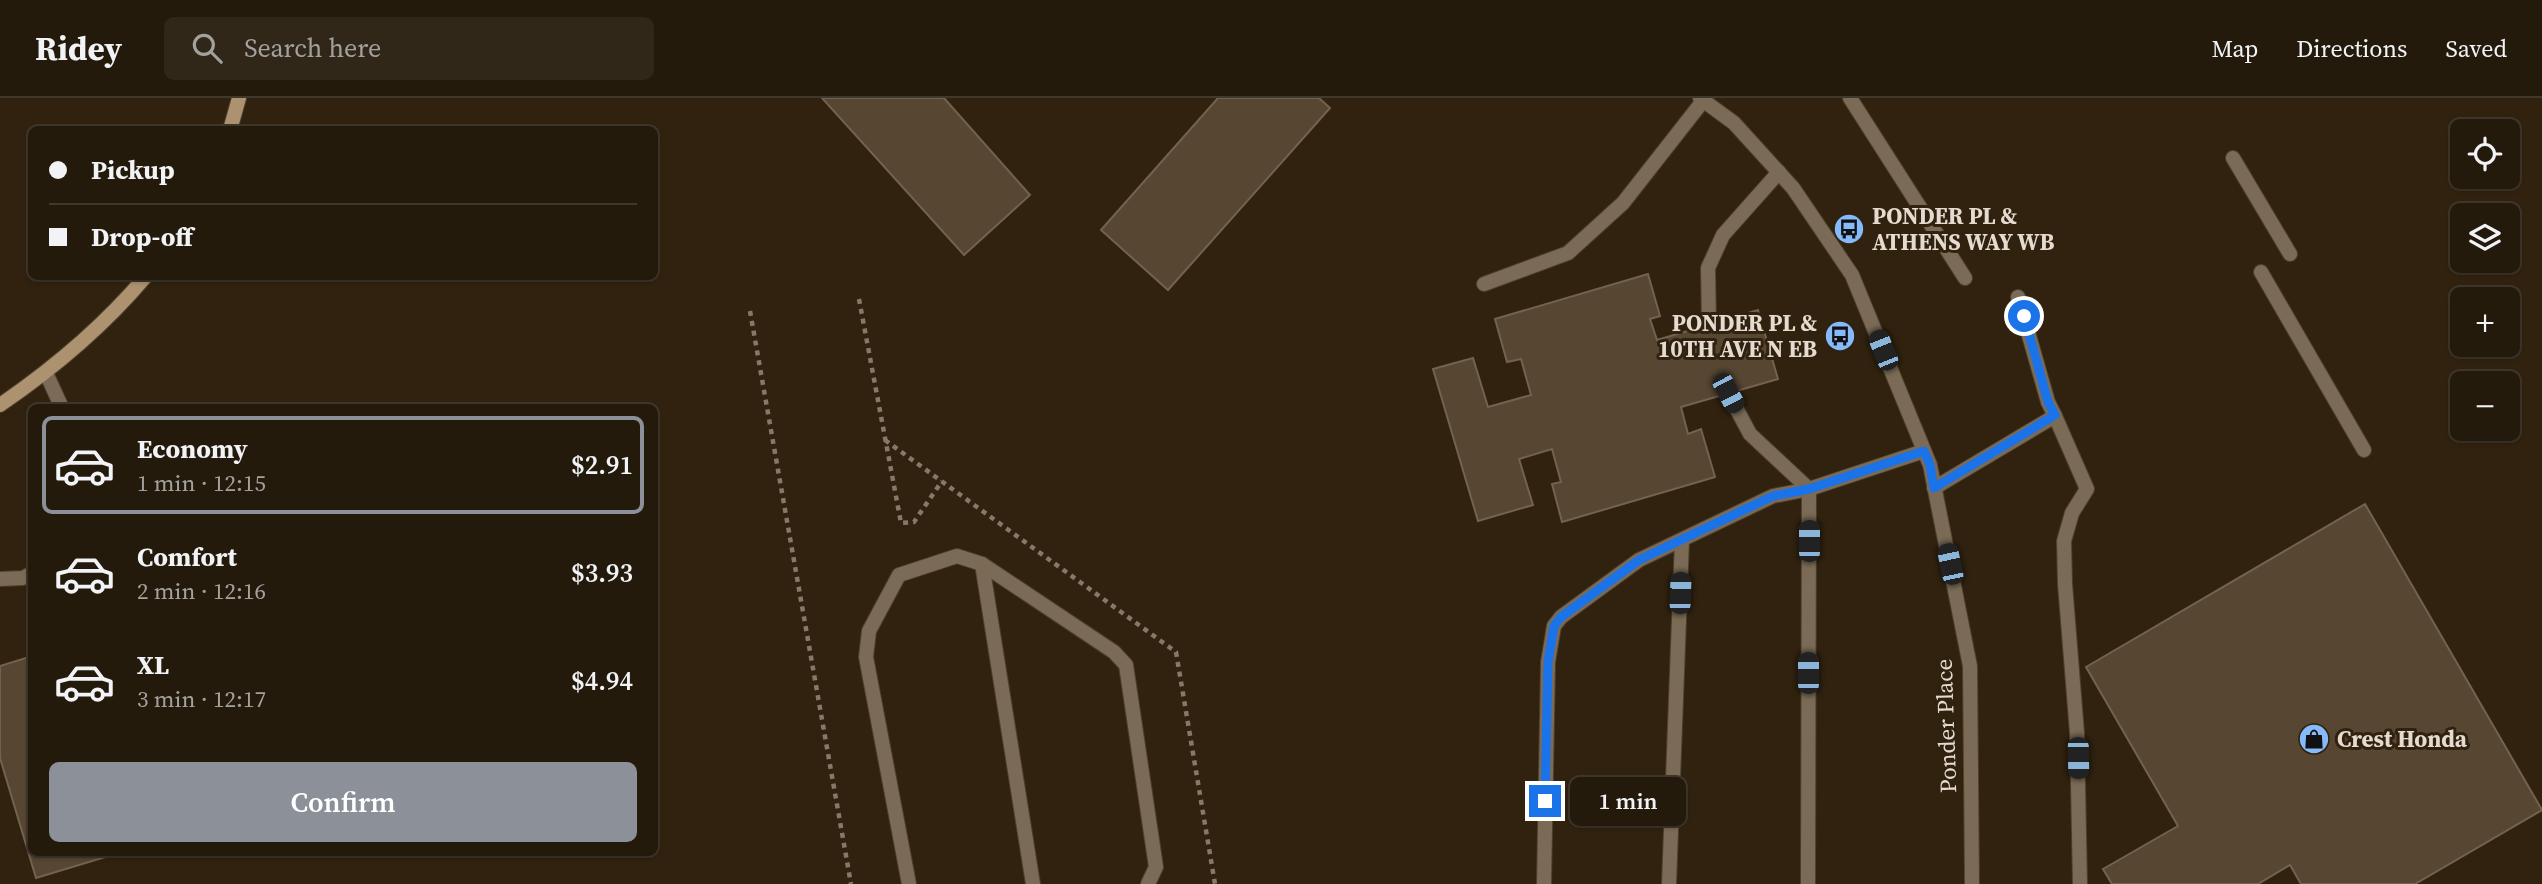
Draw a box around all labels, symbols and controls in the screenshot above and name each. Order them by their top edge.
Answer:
search box [164,17,654,80]
text: Ridey [35,26,122,71]
icon: search [188,29,226,67]
text: Search here [244,30,381,66]
text: Map [2211,32,2258,65]
text: Directions [2296,32,2407,65]
text: Saved [2445,32,2507,65]
map controls [2450,119,2520,441]
button: locate [2450,119,2520,189]
text: Pickup [91,152,175,188]
place label: PONDER PL & ATHENS WAY WB [1872,200,2054,258]
button: layers [2450,203,2520,273]
bus stop icon: PONDER PL & ATHENS WAY WB [1832,212,1866,246]
text: Drop-off [91,219,193,255]
button: + [2450,287,2520,357]
route start [2008,300,2040,332]
place label: PONDER PL & 10TH AVE N EB [1658,307,1817,365]
bus stop icon: PONDER PL & 10TH AVE N EB [1823,319,1857,353]
car [1866,327,1901,373]
car [1709,370,1748,416]
button: − [2450,371,2520,441]
text: Economy [137,431,248,467]
icon: car [53,434,116,497]
text: $2.91 [571,447,633,483]
text: 1 min · 12:15 [137,467,266,499]
car [1799,520,1820,562]
text: Comfort [137,539,237,575]
car [1936,541,1965,587]
icon: car [53,542,116,605]
text: $3.93 [571,555,633,591]
car [1669,572,1692,614]
text: 2 min · 12:16 [137,575,266,607]
text: XL [137,647,169,683]
icon: car [53,650,116,713]
car [1798,652,1819,694]
street label: Ponder Place [1928,658,1964,794]
text: $4.94 [571,663,633,699]
text: 3 min · 12:17 [137,683,266,715]
shop icon: Crest Honda [2297,722,2331,756]
place label: Crest Honda [2337,723,2468,755]
car [2068,737,2089,779]
button: Confirm [49,762,637,842]
callout: 1 min [1570,776,1685,826]
route end [1529,785,1561,817]
text: 1 min [1598,785,1658,817]

